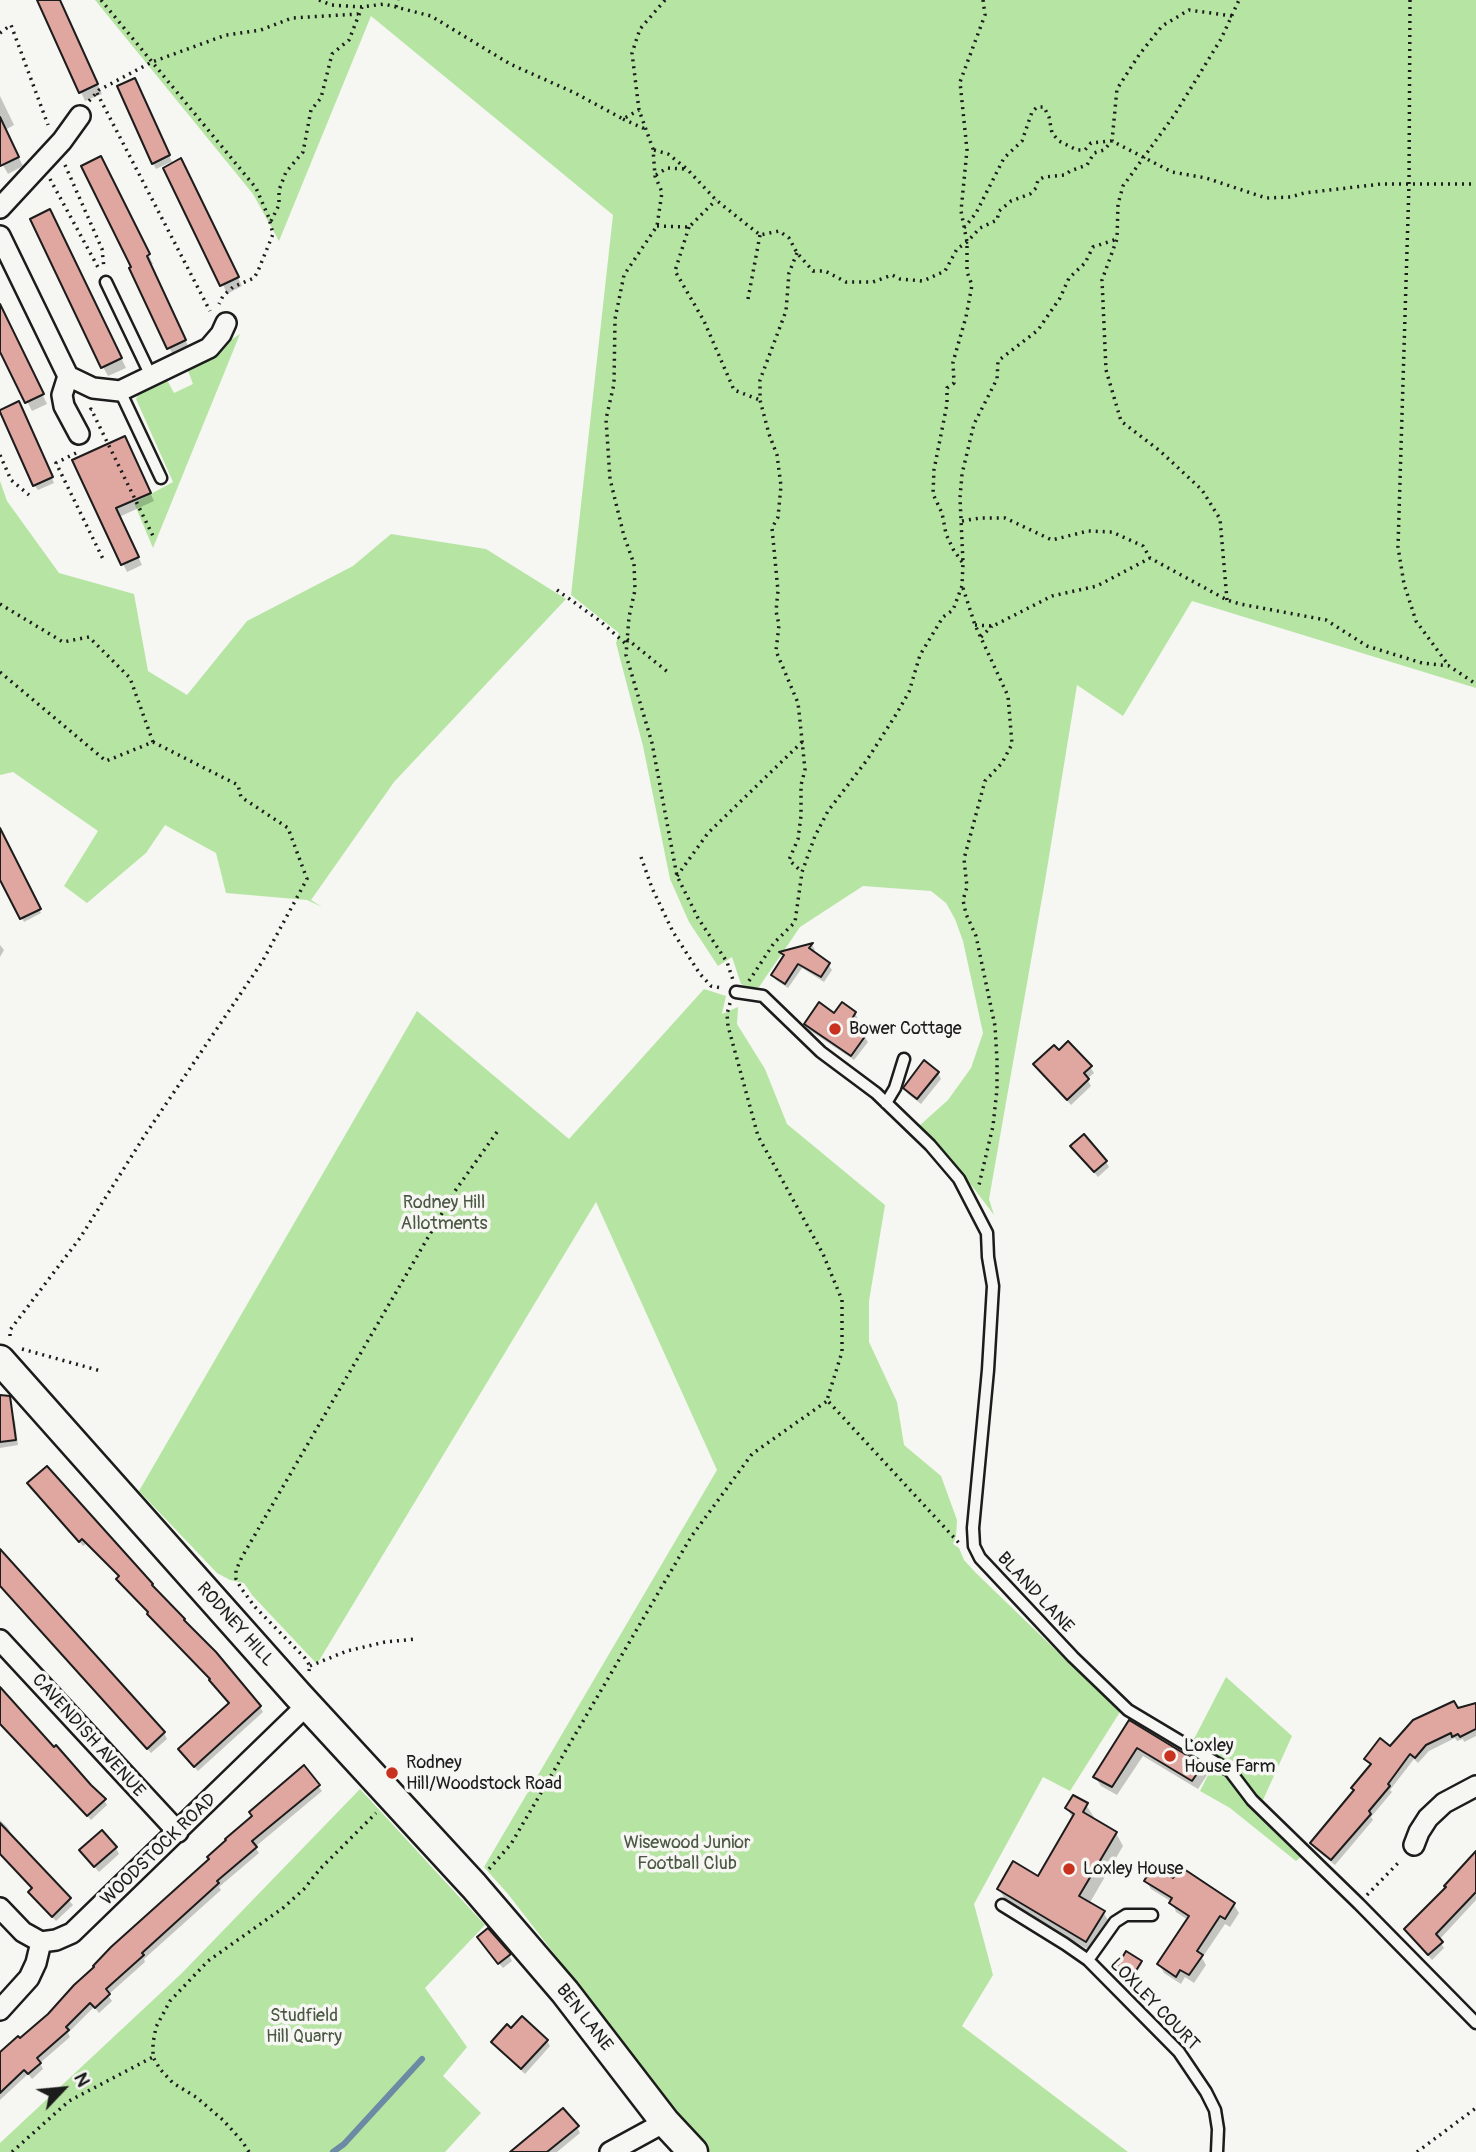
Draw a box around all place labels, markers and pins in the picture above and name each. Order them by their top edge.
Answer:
place label: Bower Cottage [849,1018,962,1040]
marker: Bower Cottage [827,1021,843,1037]
place label: Loxley House Farm [1184,1735,1275,1778]
marker: Loxley House Farm [1162,1748,1178,1764]
place label: Rodney Hill/Woodstock Road [406,1752,562,1795]
marker: Rodney Hill/Woodstock Road [384,1765,400,1781]
place label: Loxley House [1083,1858,1183,1880]
marker: Loxley House [1061,1861,1077,1877]

